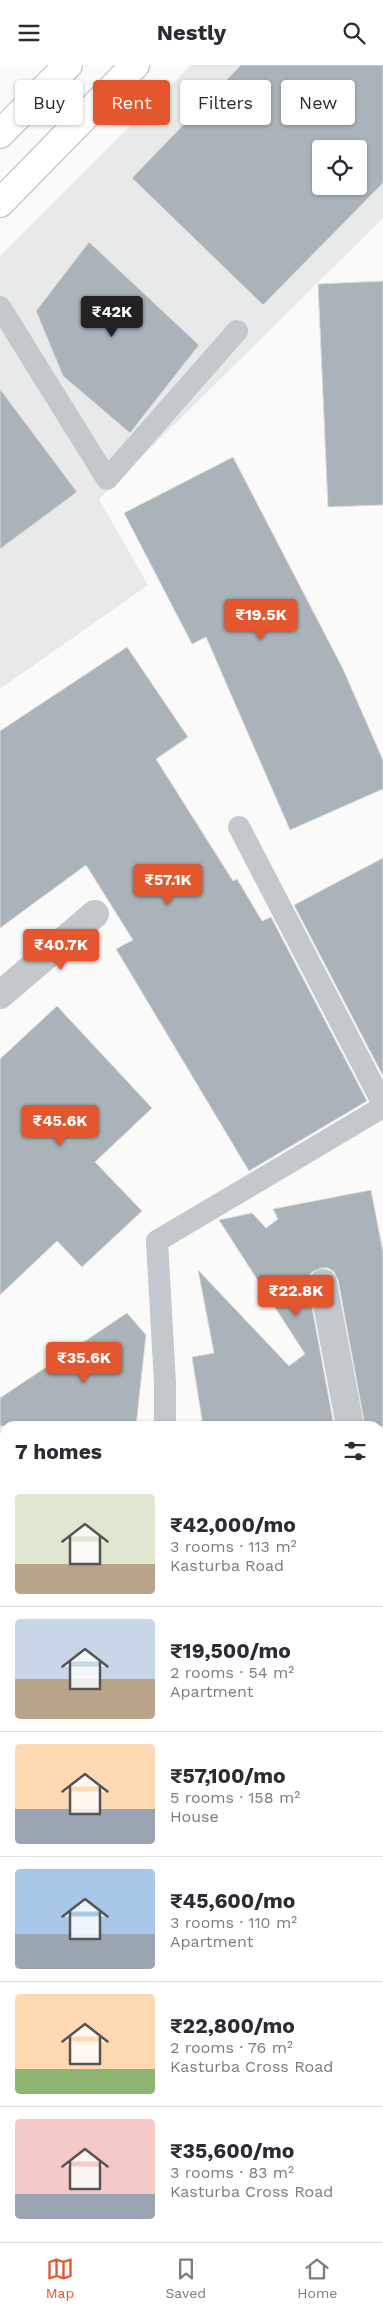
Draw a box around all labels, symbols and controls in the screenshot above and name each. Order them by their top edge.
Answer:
icon: menu [15,19,43,47]
icon: search [340,19,368,47]
text: Nestly [157,20,226,45]
chip: Buy [15,80,83,125]
chip: Rent [93,80,170,125]
chip: Filters [180,80,271,125]
chip: New [281,80,355,125]
map controls [312,140,367,195]
button: locate [312,140,367,195]
pin: ₹42K [82,295,142,338]
text: ₹42K [92,302,132,321]
pin: ₹19.5K [220,599,302,641]
text: ₹19.5K [235,605,287,624]
pin: ₹57.1K [127,863,209,906]
text: ₹57.1K [144,870,192,889]
pin: ₹40.7K [20,929,102,971]
text: ₹40.7K [34,935,88,954]
pin: ₹45.6K [19,1105,101,1147]
text: ₹45.6K [33,1111,87,1130]
pin: ₹22.8K [255,1275,337,1317]
text: ₹22.8K [269,1281,323,1300]
pin: ₹35.6K [43,1341,125,1384]
text: ₹35.6K [57,1348,111,1367]
icon: filters [341,1437,369,1465]
text: 7 homes [15,1439,102,1464]
text: ₹42,000/mo [170,1512,296,1537]
icon: home [55,1514,115,1574]
text: 3 rooms · 113 m² [170,1537,297,1556]
text: Kasturba Road [170,1556,284,1575]
text: ₹19,500/mo [170,1638,291,1663]
icon: home [55,1639,115,1699]
text: 2 rooms · 54 m² [170,1663,294,1682]
text: Apartment [170,1682,253,1701]
text: ₹57,100/mo [170,1763,286,1788]
icon: home [55,1764,115,1824]
text: 5 rooms · 158 m² [170,1788,300,1807]
text: House [170,1807,219,1826]
text: ₹45,600/mo [170,1888,295,1913]
icon: home [55,1889,115,1949]
text: 3 rooms · 110 m² [170,1913,297,1932]
text: Apartment [170,1932,253,1951]
text: ₹22,800/mo [170,2013,295,2038]
icon: home [55,2014,115,2074]
text: 2 rooms · 76 m² [170,2038,293,2057]
text: Kasturba Cross Road [170,2057,333,2076]
text: ₹35,600/mo [170,2138,294,2163]
icon: home [55,2139,115,2199]
text: 3 rooms · 83 m² [170,2163,294,2182]
text: Kasturba Cross Road [170,2182,333,2201]
tab: Map [46,2255,74,2301]
tab: Saved [165,2255,206,2301]
tab: Home [297,2255,337,2301]

